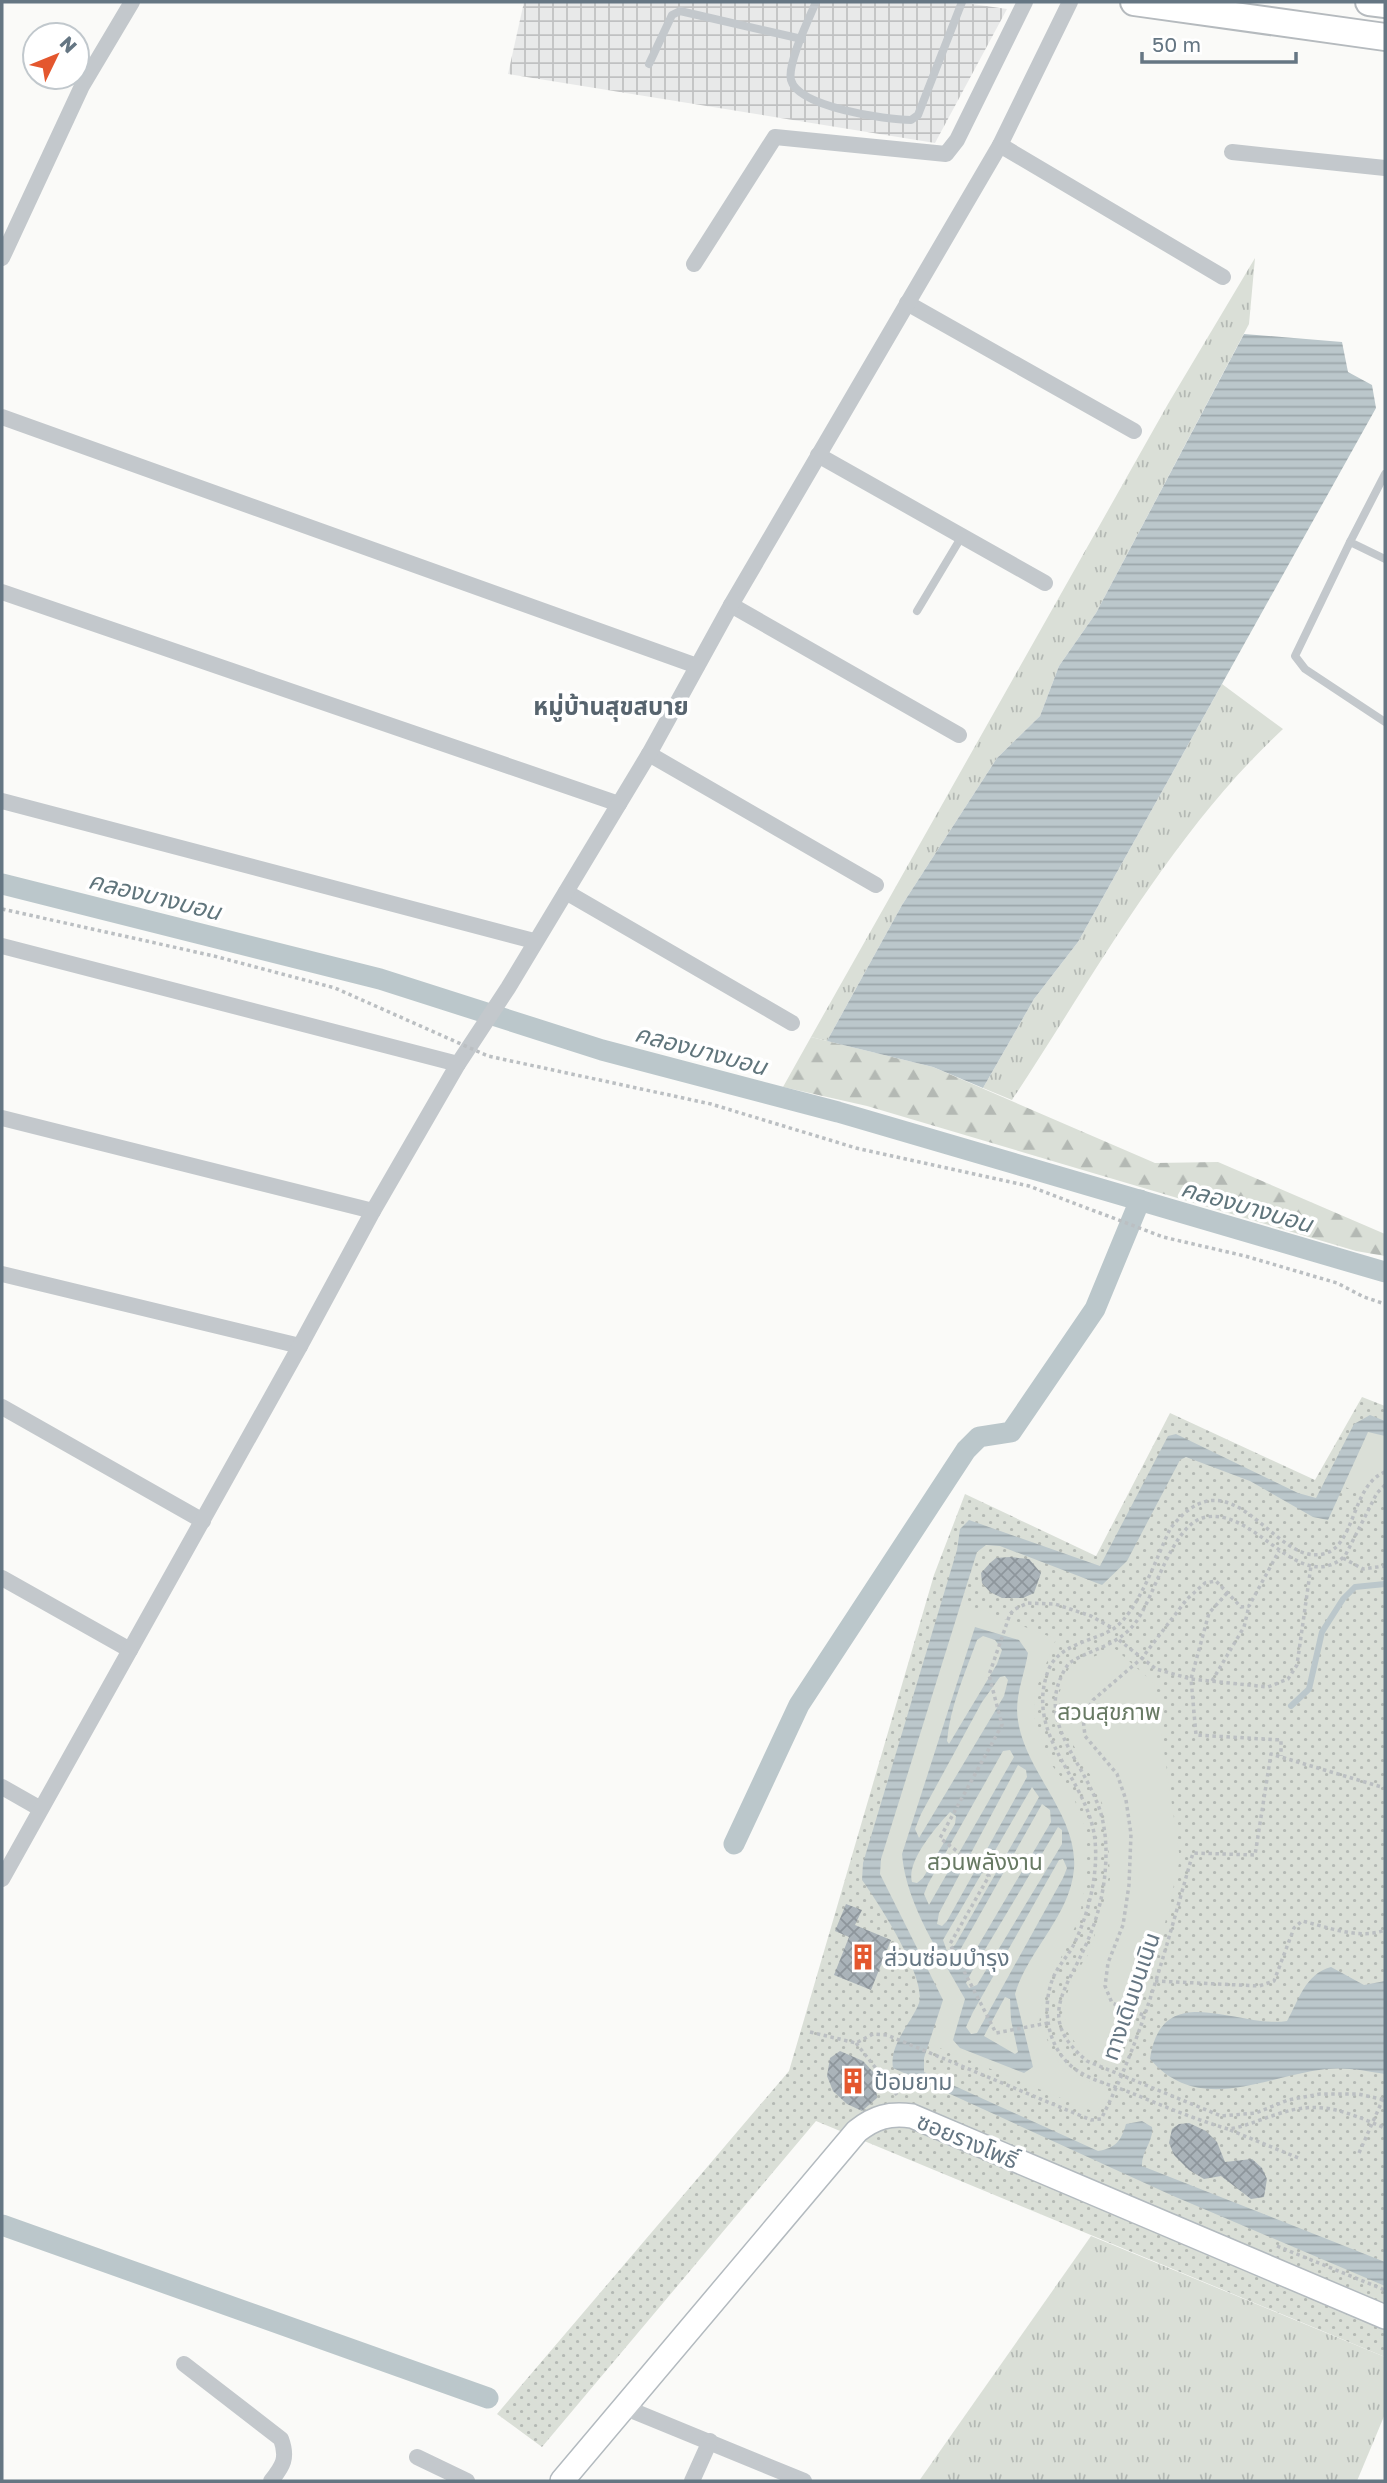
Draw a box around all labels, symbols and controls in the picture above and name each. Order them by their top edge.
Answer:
north arrow [21,21,91,91]
scale bar [1142,21,1296,65]
text: N [55,31,82,57]
text: 50 m [1152,31,1201,57]
district label: หมู่บ้านสุขสบาย [533,691,689,722]
water label: คลองบางบอน [86,865,225,926]
water label: คลองบางบอน [632,1017,771,1081]
water label: คลองบางบอน [1178,1172,1317,1238]
park label: สวนสุขภาพ [1057,1697,1161,1726]
park label: สวนพลังงาน [927,1847,1043,1875]
street label: ทางเดินบนเนิน [1095,1928,1165,2064]
building icon: ส่วนซ่อมบำรุง [848,1942,878,1972]
place label: ส่วนซ่อมบำรุง [884,1943,1010,1972]
building icon: ป้อมยาม [838,2066,868,2096]
place label: ป้อมยาม [874,2067,952,2095]
street label: ซอยรางโพธิ์ [913,2106,1023,2174]

